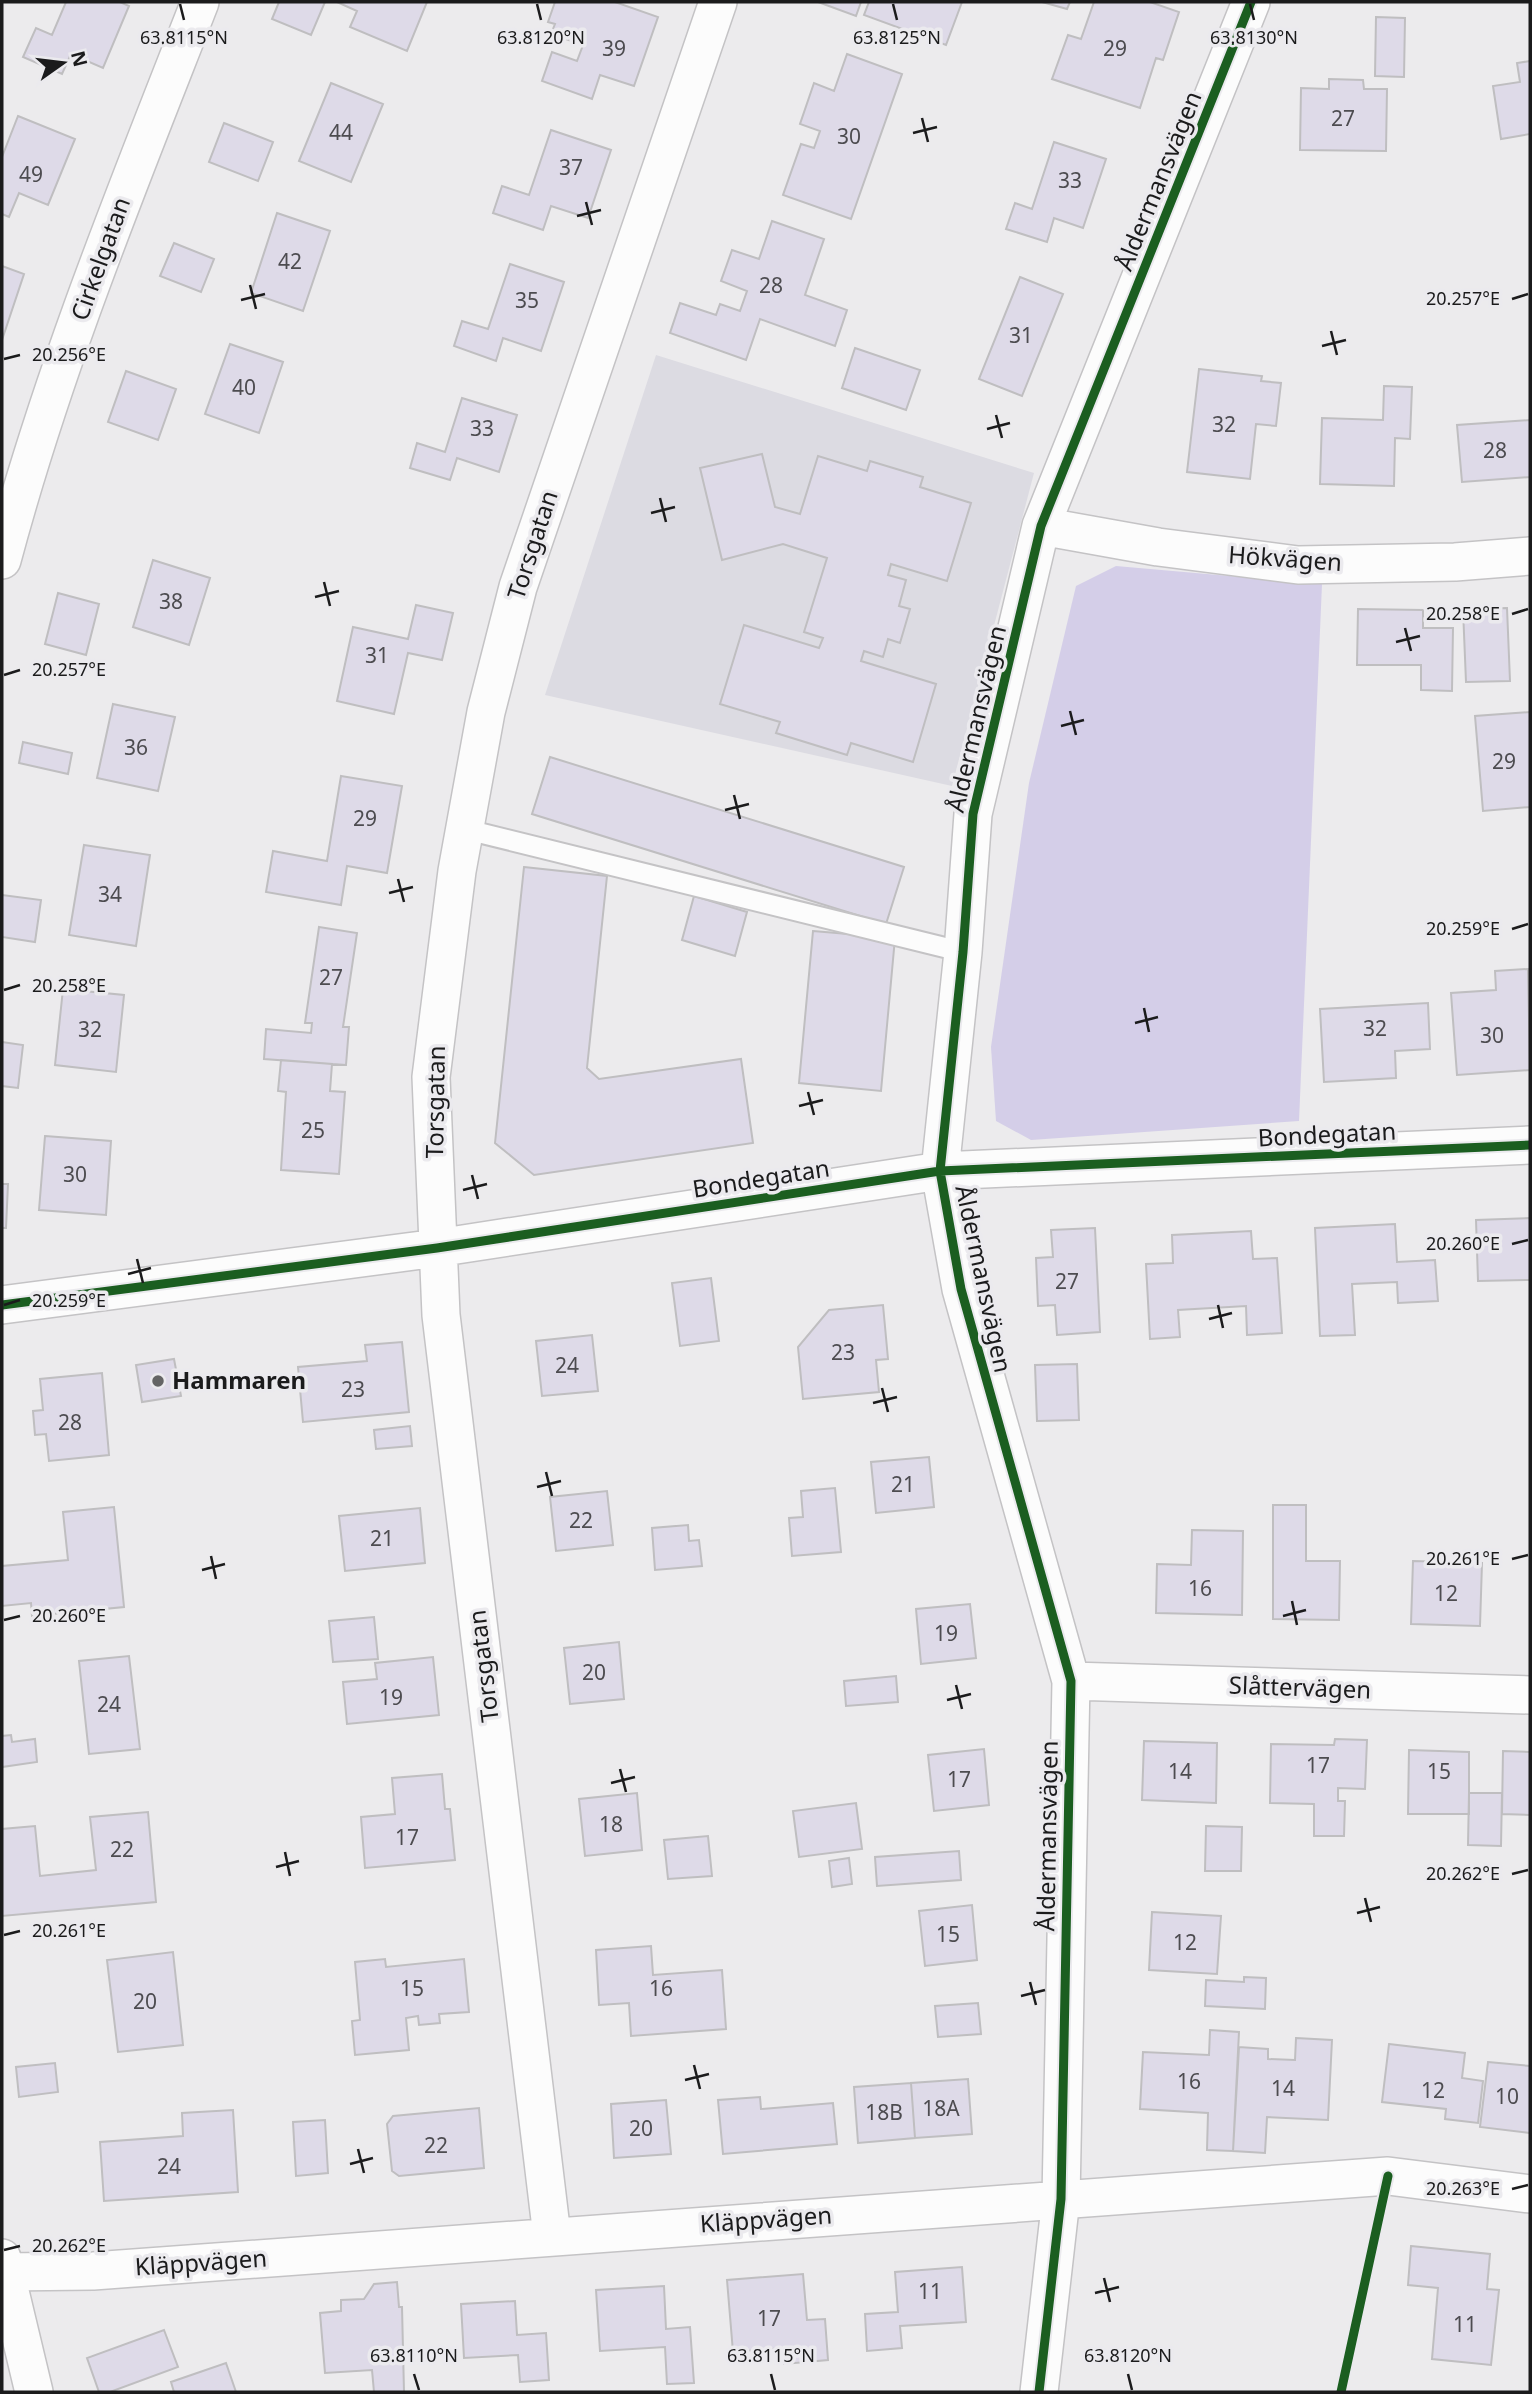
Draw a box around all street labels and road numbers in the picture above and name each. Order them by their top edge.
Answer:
street label: Åldermansvägen [1107,86,1209,275]
street label: Cirkelgatan [62,192,137,325]
street label: Torsgatan [498,486,565,603]
street label: Hökvägen [1227,537,1343,578]
street label: Åldermansvägen [938,622,1013,815]
street label: Torsgatan [417,1045,452,1159]
street label: Bondegatan [1257,1113,1397,1154]
street label: Bondegatan [690,1150,832,1205]
street label: Åldermansvägen [948,1182,1020,1375]
street label: Torsgatan [459,1608,506,1724]
street label: Slåttervägen [1228,1668,1372,1705]
street label: Åldermansvägen [1028,1740,1065,1932]
street label: Kläppvägen [699,2197,833,2240]
street label: Kläppvägen [134,2240,268,2283]

